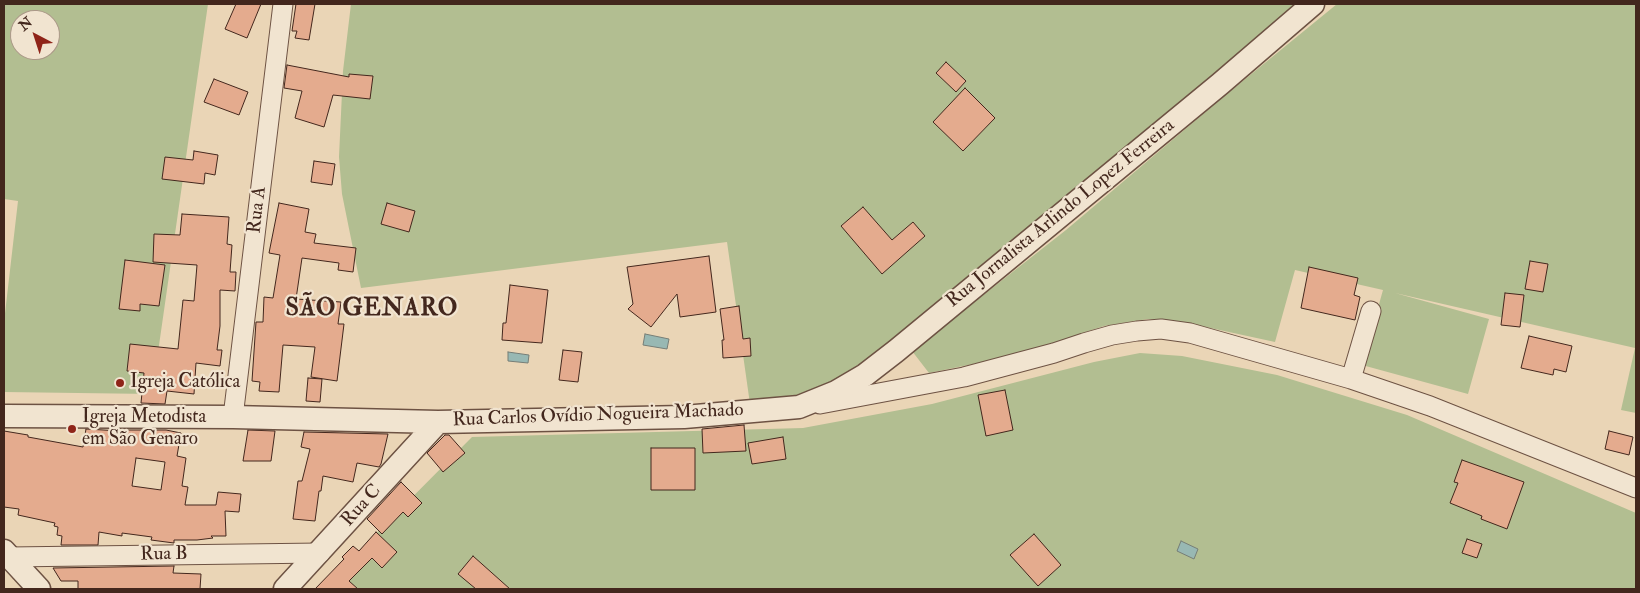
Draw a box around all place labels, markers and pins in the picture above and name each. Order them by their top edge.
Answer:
place label: Igreja Católica [130,372,240,394]
marker: Igreja Católica [114,377,126,389]
place label: Igreja Metodista em São Genaro [82,407,206,451]
marker: Igreja Metodista em São Genaro [66,423,78,435]

